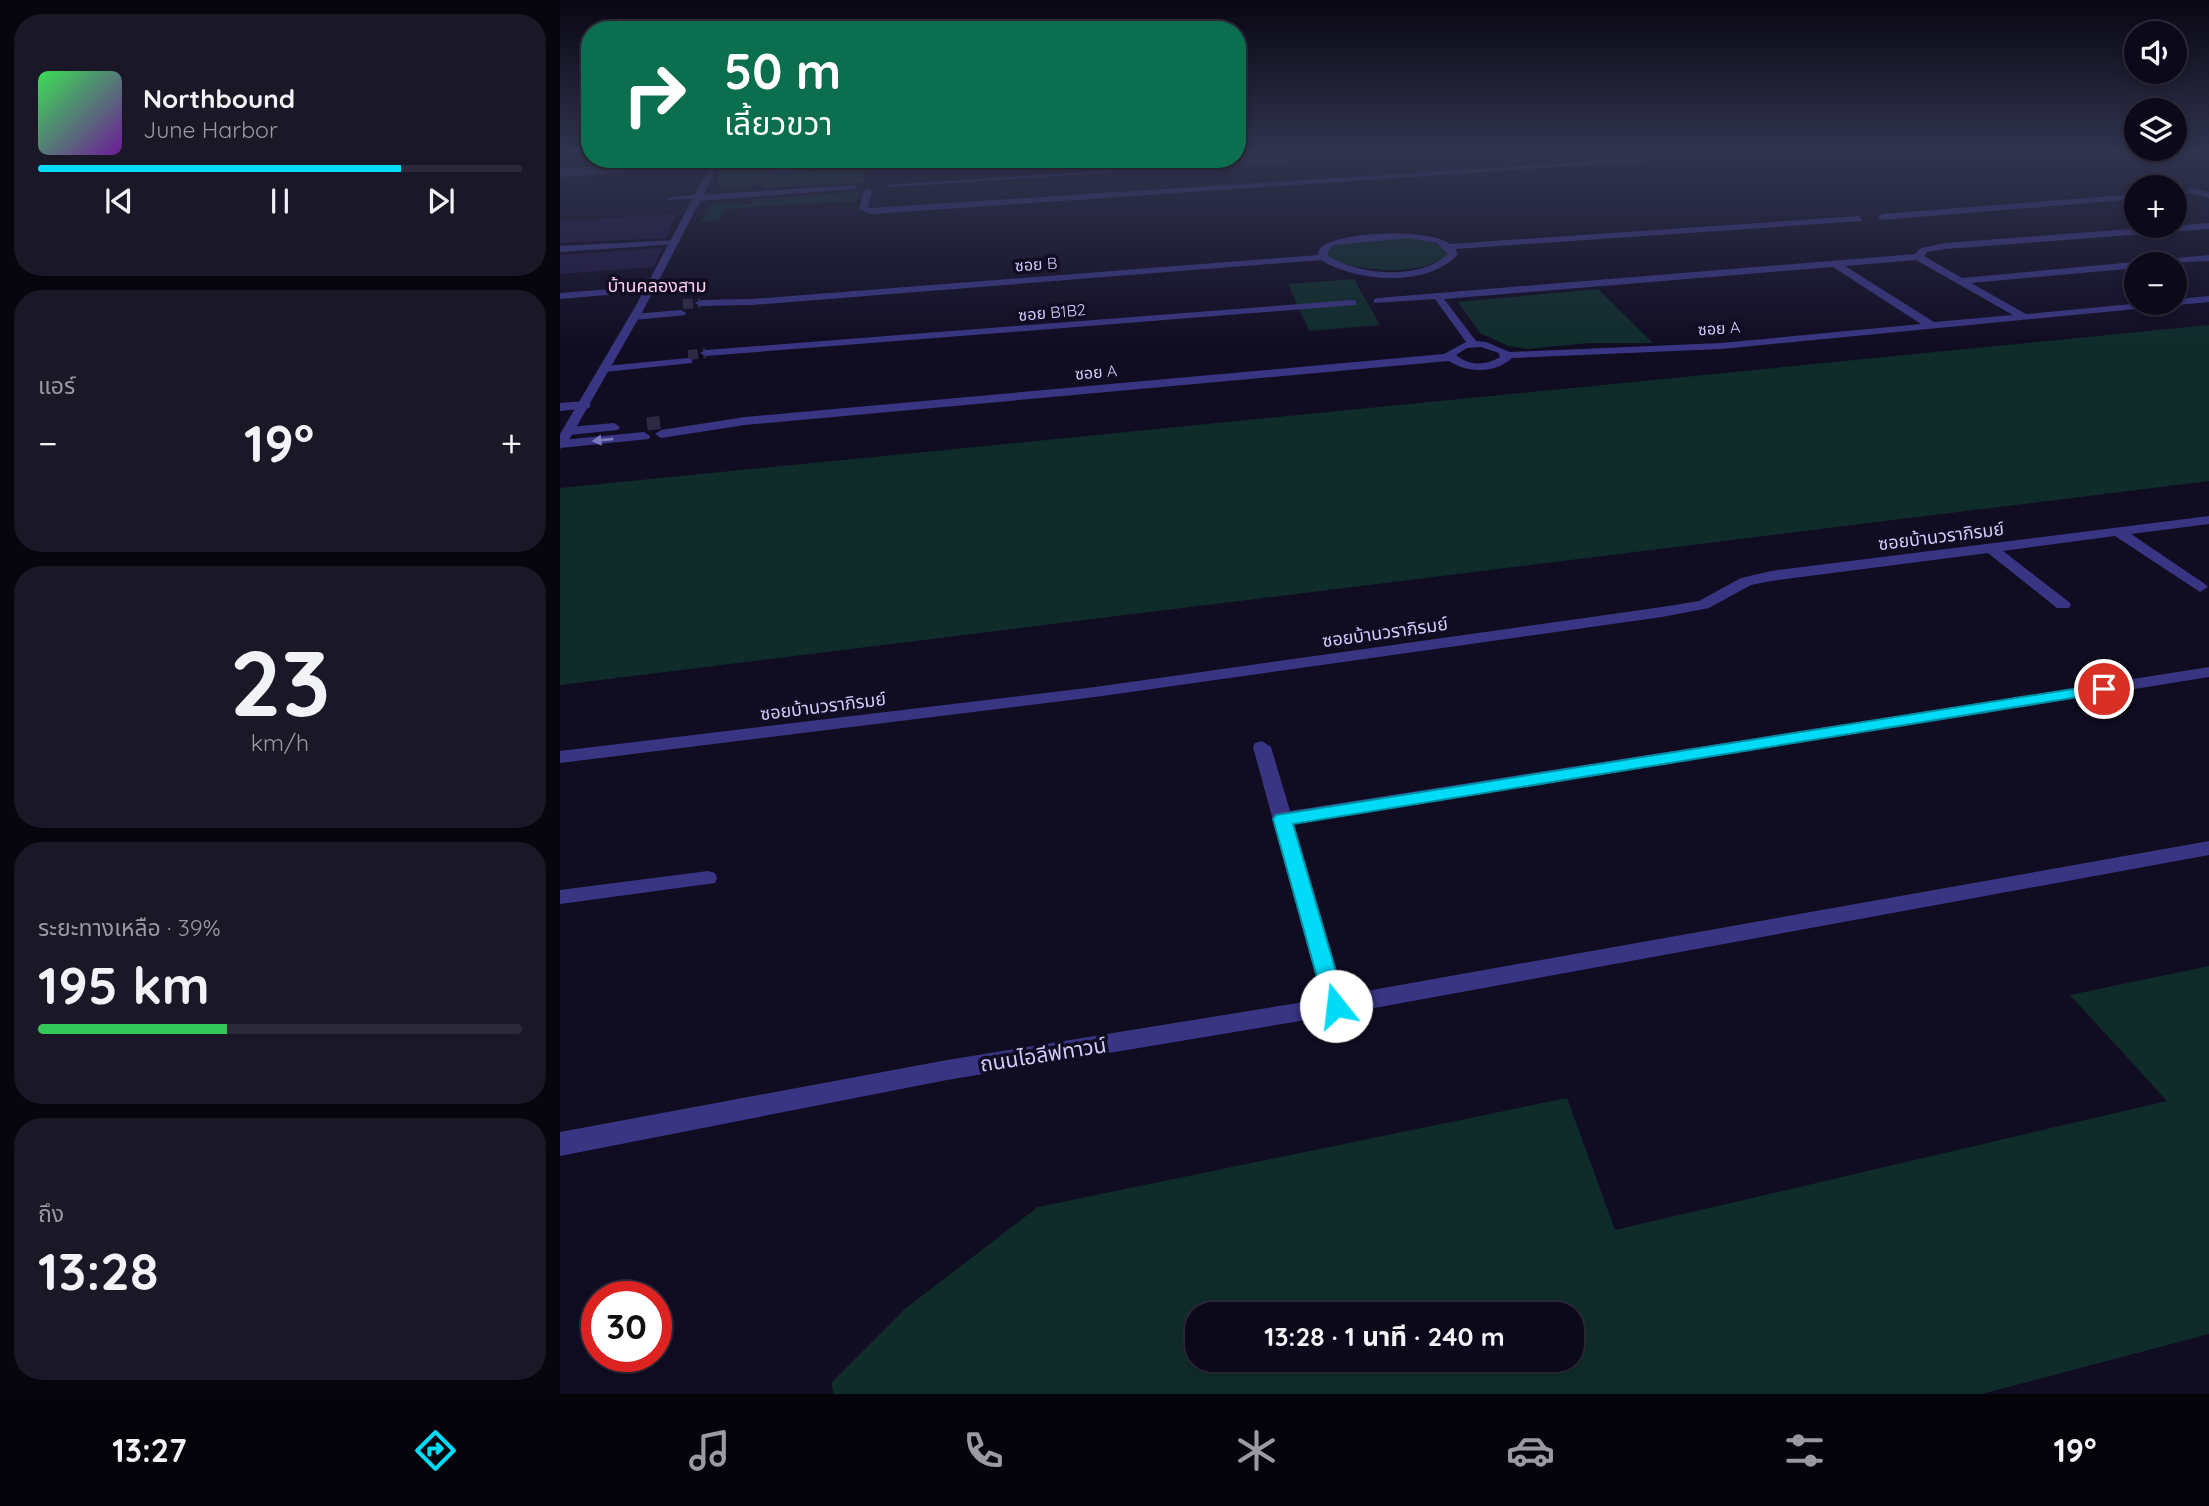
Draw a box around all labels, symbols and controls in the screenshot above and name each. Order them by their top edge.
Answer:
map controls [2124,21,2187,315]
button: sound [2124,21,2187,84]
text: 50 m [724,40,841,101]
icon: right [609,49,700,140]
text: Northbound [143,82,295,115]
button: layers [2124,98,2187,161]
text: เลี้ยวขวา [724,103,832,143]
text: June Harbor [143,115,278,144]
button: + [2124,175,2187,238]
icon: previous [100,182,138,220]
icon: pause [261,182,299,220]
icon: next [422,182,460,220]
button: − [2124,252,2187,315]
street label: ซอย B [1014,253,1058,275]
district label: บ้านคลองสาม [607,274,707,297]
street label: ซอย B1B2 [1017,299,1087,325]
street label: ซอย A [1697,317,1741,339]
street label: ซอย A [1074,360,1118,384]
text: แอร์ [38,371,75,400]
text: 19° [244,410,314,475]
text: − [38,419,58,467]
text: + [501,419,522,467]
one-way arrow [591,435,613,446]
street label: ซอยบ้านวราภิรมย์ [1877,517,2005,555]
street label: ซอยบ้านวราภิรมย์ [1321,612,1449,652]
text: 23 [230,625,330,739]
pin [2074,659,2134,719]
icon: arrive [2085,670,2123,708]
street label: ซอยบ้านวราภิรมย์ [759,687,887,725]
text: km/h [251,728,309,757]
text: ระยะทางเหลือ · 39% [38,913,221,942]
text: 195 km [38,952,210,1017]
position arrow [1299,969,1373,1043]
street label: ถนนไอลีฟทาวน์ [978,1031,1108,1077]
text: ถึง [38,1199,64,1228]
text: 13:28 [38,1238,158,1303]
speed limit sign: 30 [581,1281,672,1372]
text: 13:28 · 1 นาที · 240 m [1264,1320,1505,1353]
icon: directions [411,1426,460,1475]
icon: music [685,1426,734,1475]
icon: phone [959,1426,1008,1475]
icon: climate [1232,1426,1281,1475]
icon: car [1506,1426,1555,1475]
icon: filters [1780,1426,1829,1475]
text: 13:27 [112,1430,187,1470]
text: 19° [2053,1430,2097,1470]

